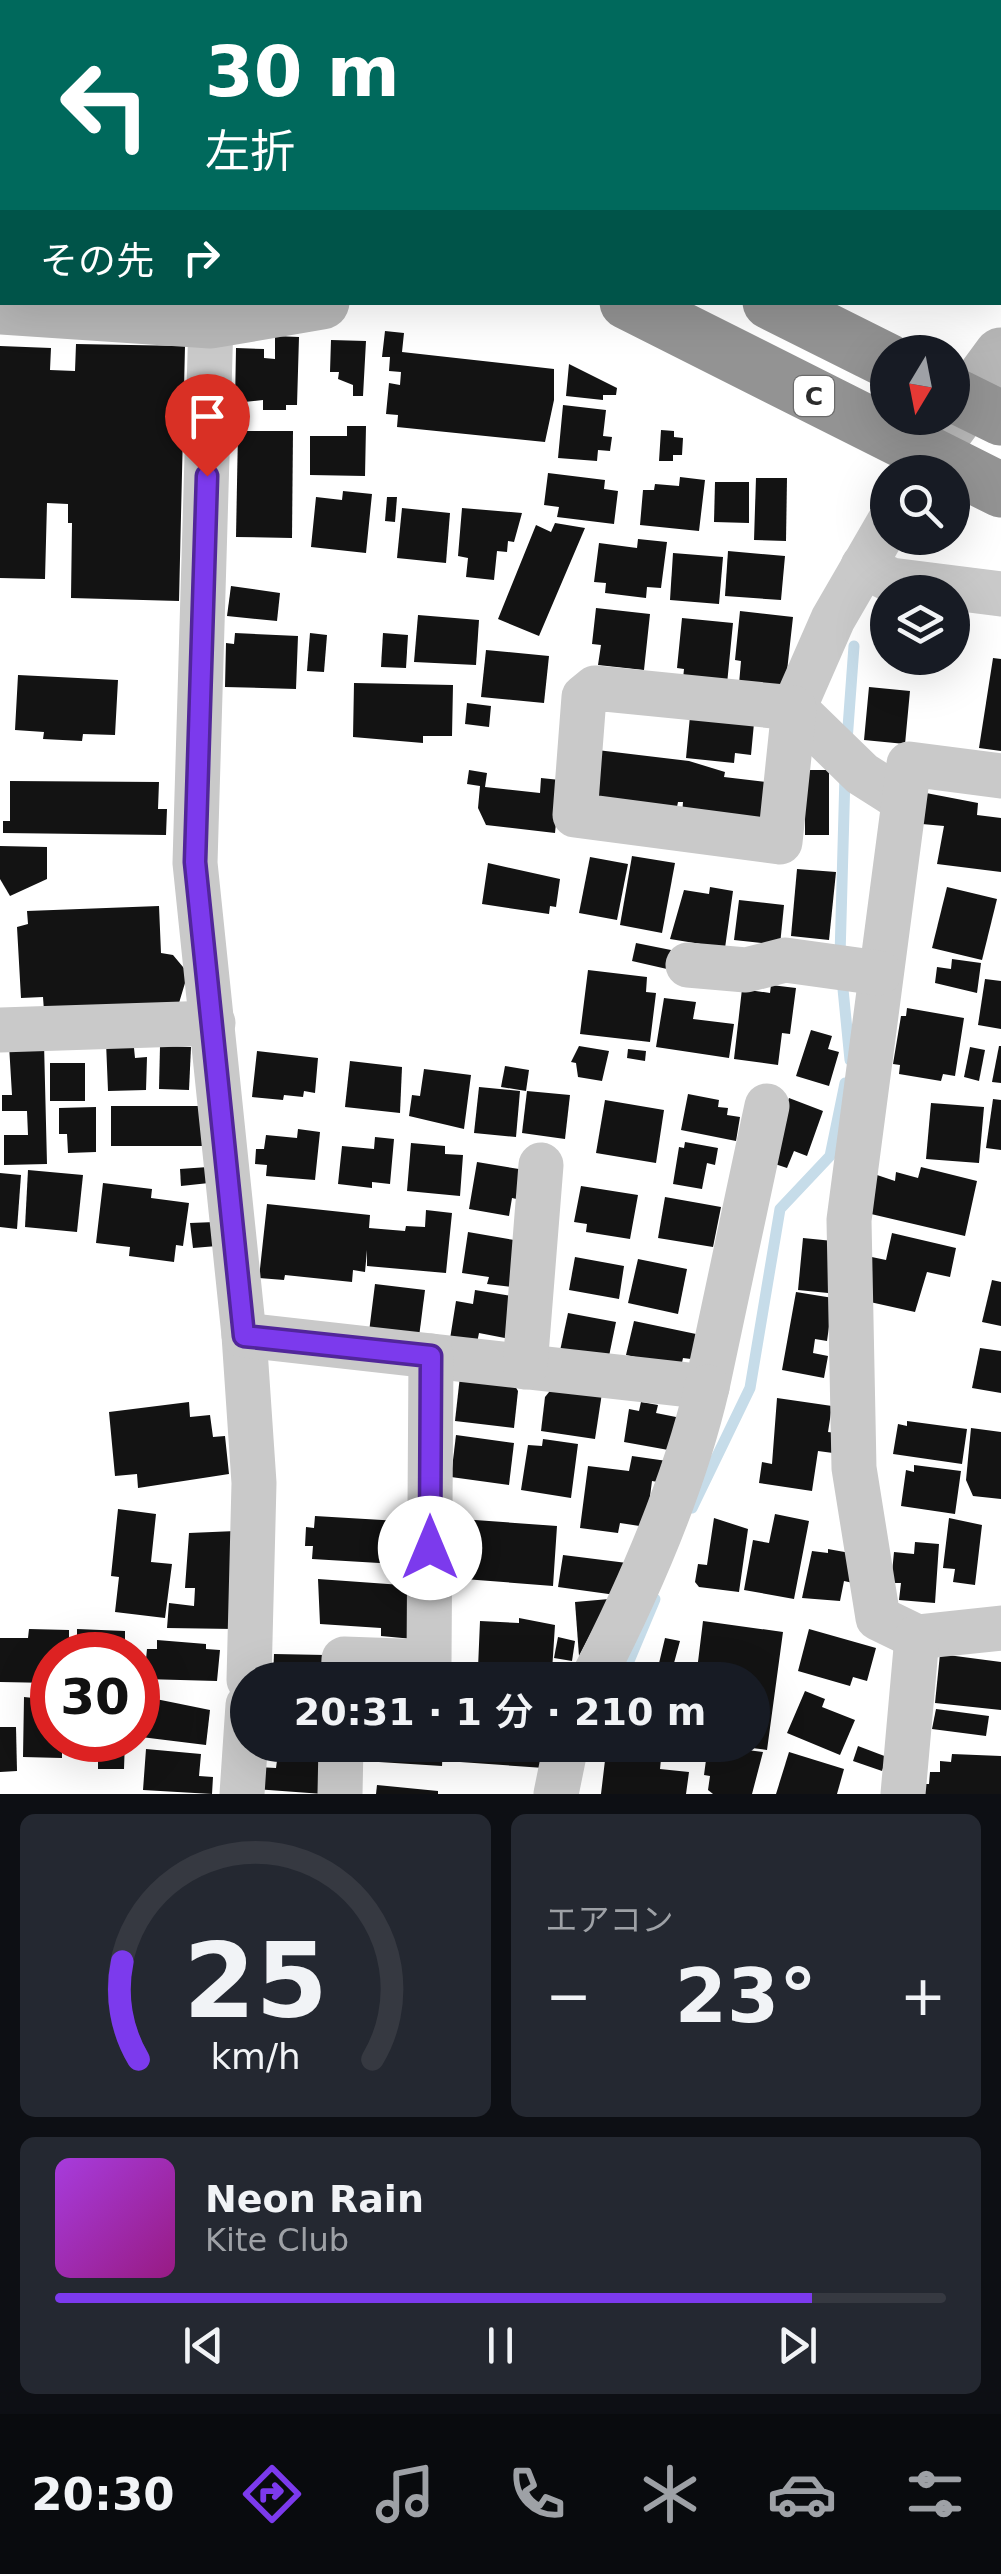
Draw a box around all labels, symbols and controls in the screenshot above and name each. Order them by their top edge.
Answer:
text: 30 m [205,31,400,113]
icon: left [40,40,170,170]
text: 左折 [205,125,295,178]
icon: right [174,230,229,285]
text: その先 [40,239,154,283]
north arrow [870,335,970,435]
map controls [870,335,970,675]
pin [165,374,250,477]
road number: C [794,376,834,416]
icon: arrive [180,389,235,444]
button: search [870,455,970,555]
button: layers [870,575,970,675]
position arrow [378,1496,482,1600]
speed limit sign: 30 [30,1632,160,1762]
text: 20:31 · 1 分 · 210 m [294,1690,706,1734]
text: エアコン [546,1901,674,1939]
text: 25 [183,1920,328,2042]
text: 23° [675,1952,817,2040]
text: − [546,1964,592,2028]
text: + [900,1964,946,2028]
text: km/h [210,2036,300,2077]
text: Neon Rain [205,2177,424,2221]
text: Kite Club [205,2221,349,2259]
icon: previous [176,2318,231,2373]
icon: pause [473,2318,528,2373]
icon: next [770,2318,825,2373]
icon: directions [237,2459,307,2529]
icon: music [370,2459,440,2529]
icon: phone [502,2459,572,2529]
icon: climate [635,2459,705,2529]
icon: car [767,2459,837,2529]
icon: filters [900,2459,970,2529]
text: 20:30 [31,2468,175,2521]

